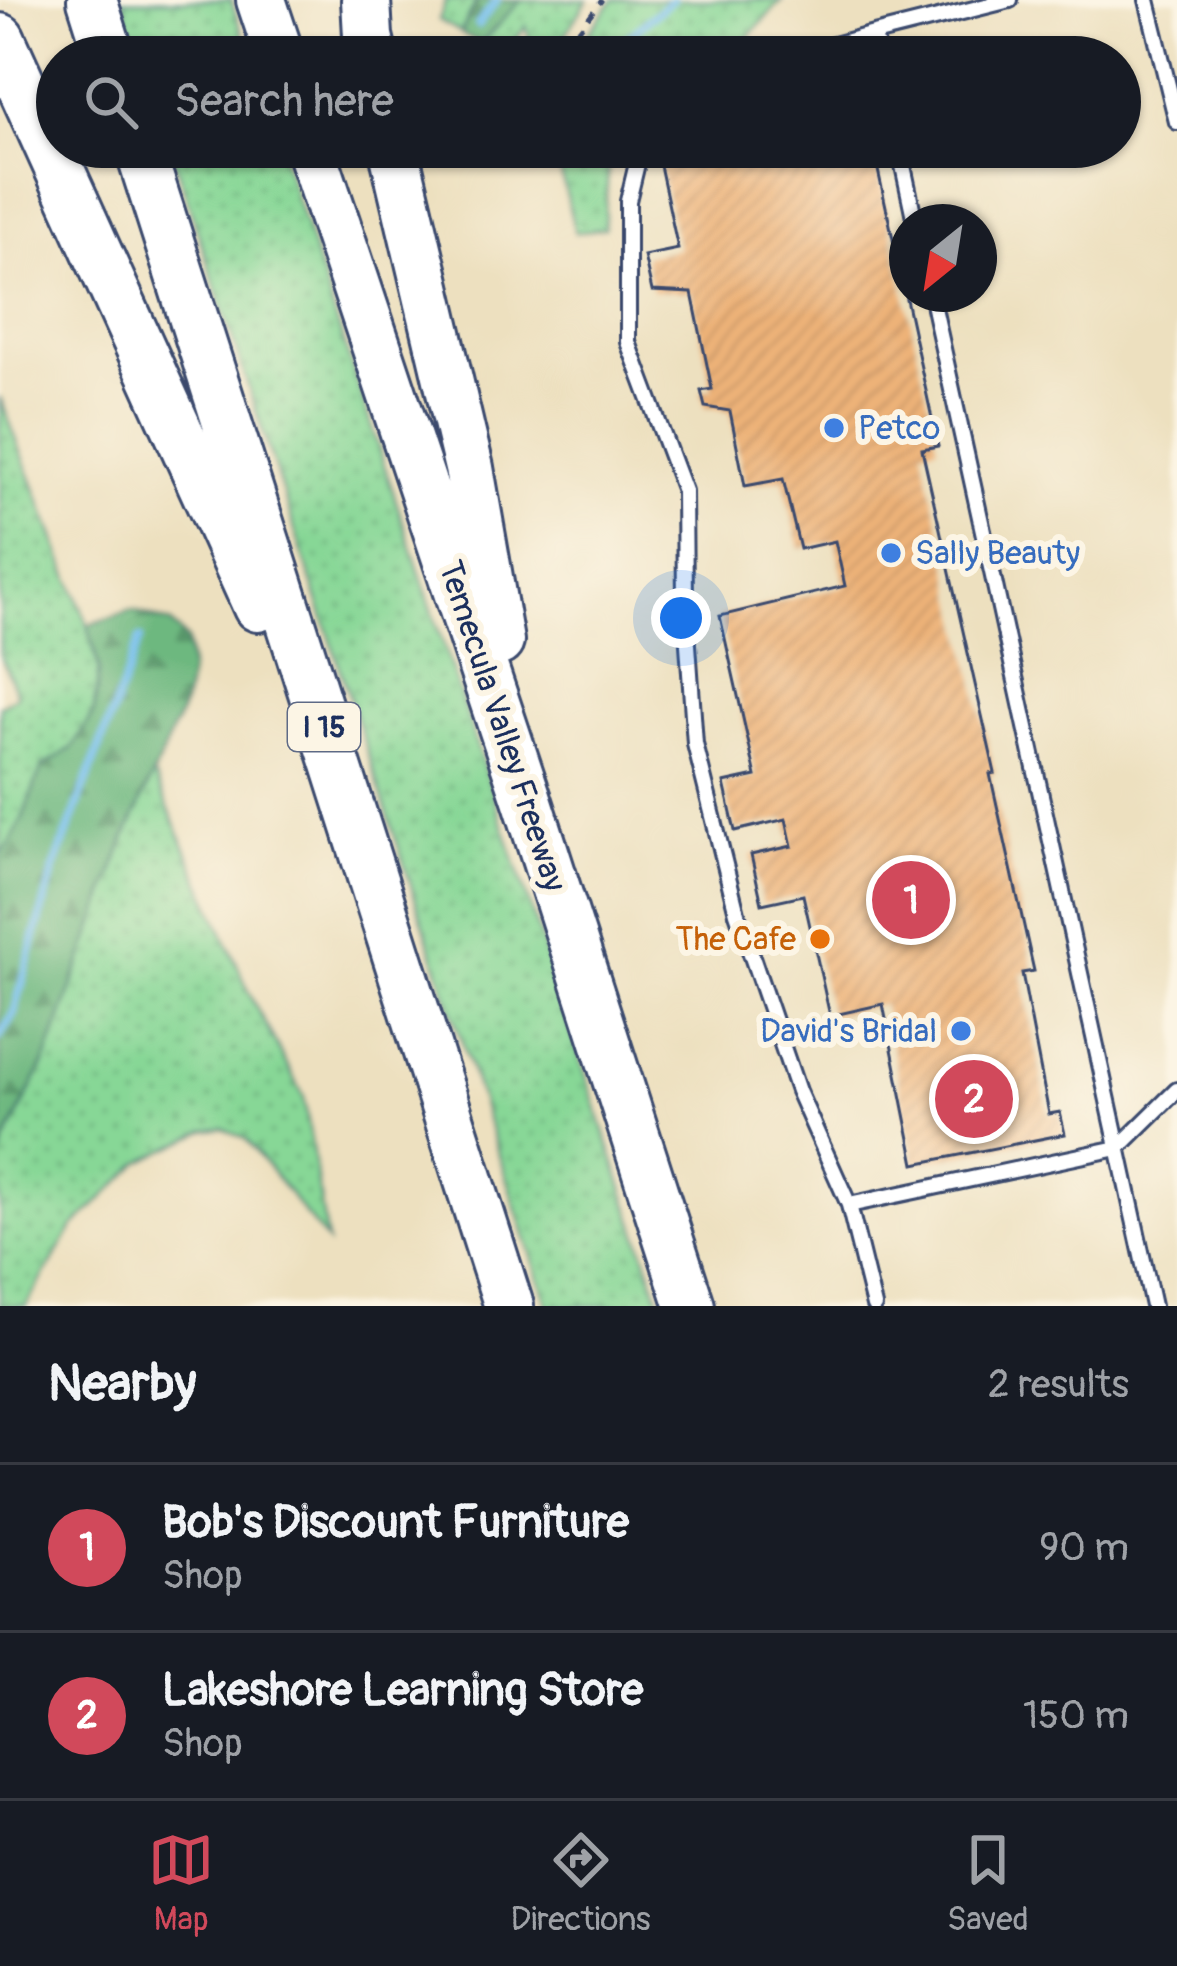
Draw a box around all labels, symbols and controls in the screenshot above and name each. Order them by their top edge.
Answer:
search box [36,36,1141,168]
icon: search [78,69,144,135]
text: Search here [174,74,394,130]
north arrow [889,204,997,312]
place label: Petco [858,408,940,449]
marker: Petco [821,415,847,441]
place label: Sally Beauty [915,533,1080,574]
marker: Sally Beauty [878,540,904,566]
street label: Temecula Valley Freeway [429,556,575,896]
your location [651,588,711,648]
road number: I 15 [288,703,360,751]
pin: 1 [872,855,950,945]
place label: The Cafe [675,919,796,960]
marker: The Cafe [807,926,833,952]
place label: David's Bridal [760,1011,937,1052]
marker: David's Bridal [948,1018,974,1044]
pin: 2 [935,1054,1013,1144]
text: Nearby [48,1352,196,1416]
text: 2 results [988,1360,1129,1409]
text: Bob's Discount Furniture [162,1495,629,1551]
text: 1 [79,1523,95,1572]
text: 90 m [1039,1523,1129,1572]
text: Shop [162,1551,243,1600]
text: Lakeshore Learning Store [162,1663,643,1719]
text: 2 [76,1691,98,1740]
text: 150 m [1023,1691,1129,1740]
text: Shop [162,1719,243,1768]
tab: Map [148,1827,214,1940]
tab: Directions [511,1827,651,1940]
tab: Saved [947,1827,1029,1940]

